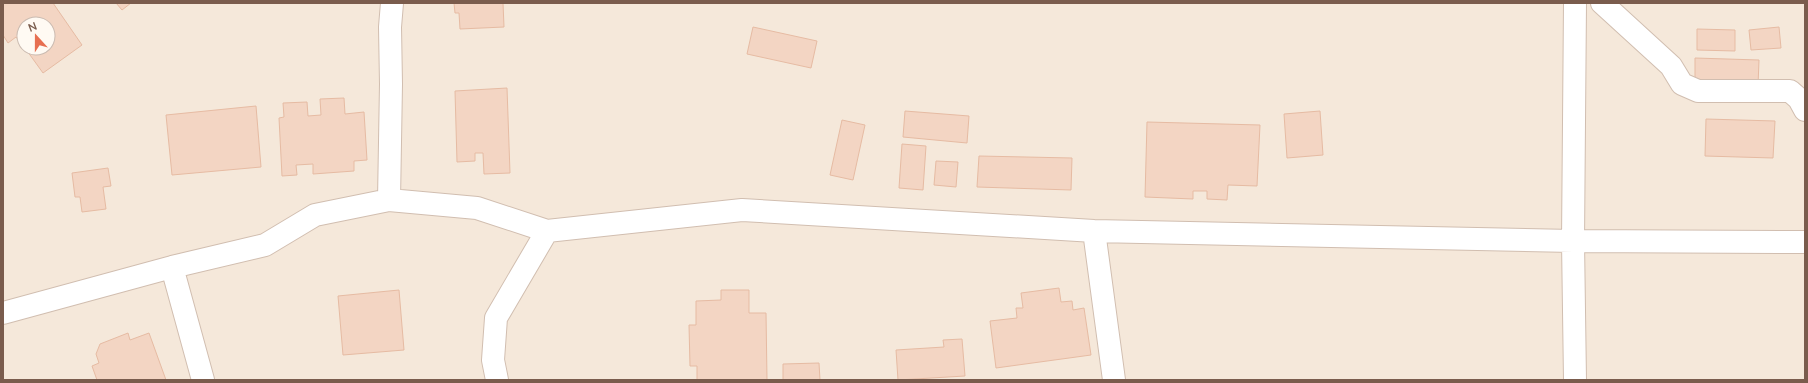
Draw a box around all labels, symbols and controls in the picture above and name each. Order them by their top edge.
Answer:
north arrow [16,16,56,56]
text: N [26,19,39,35]

